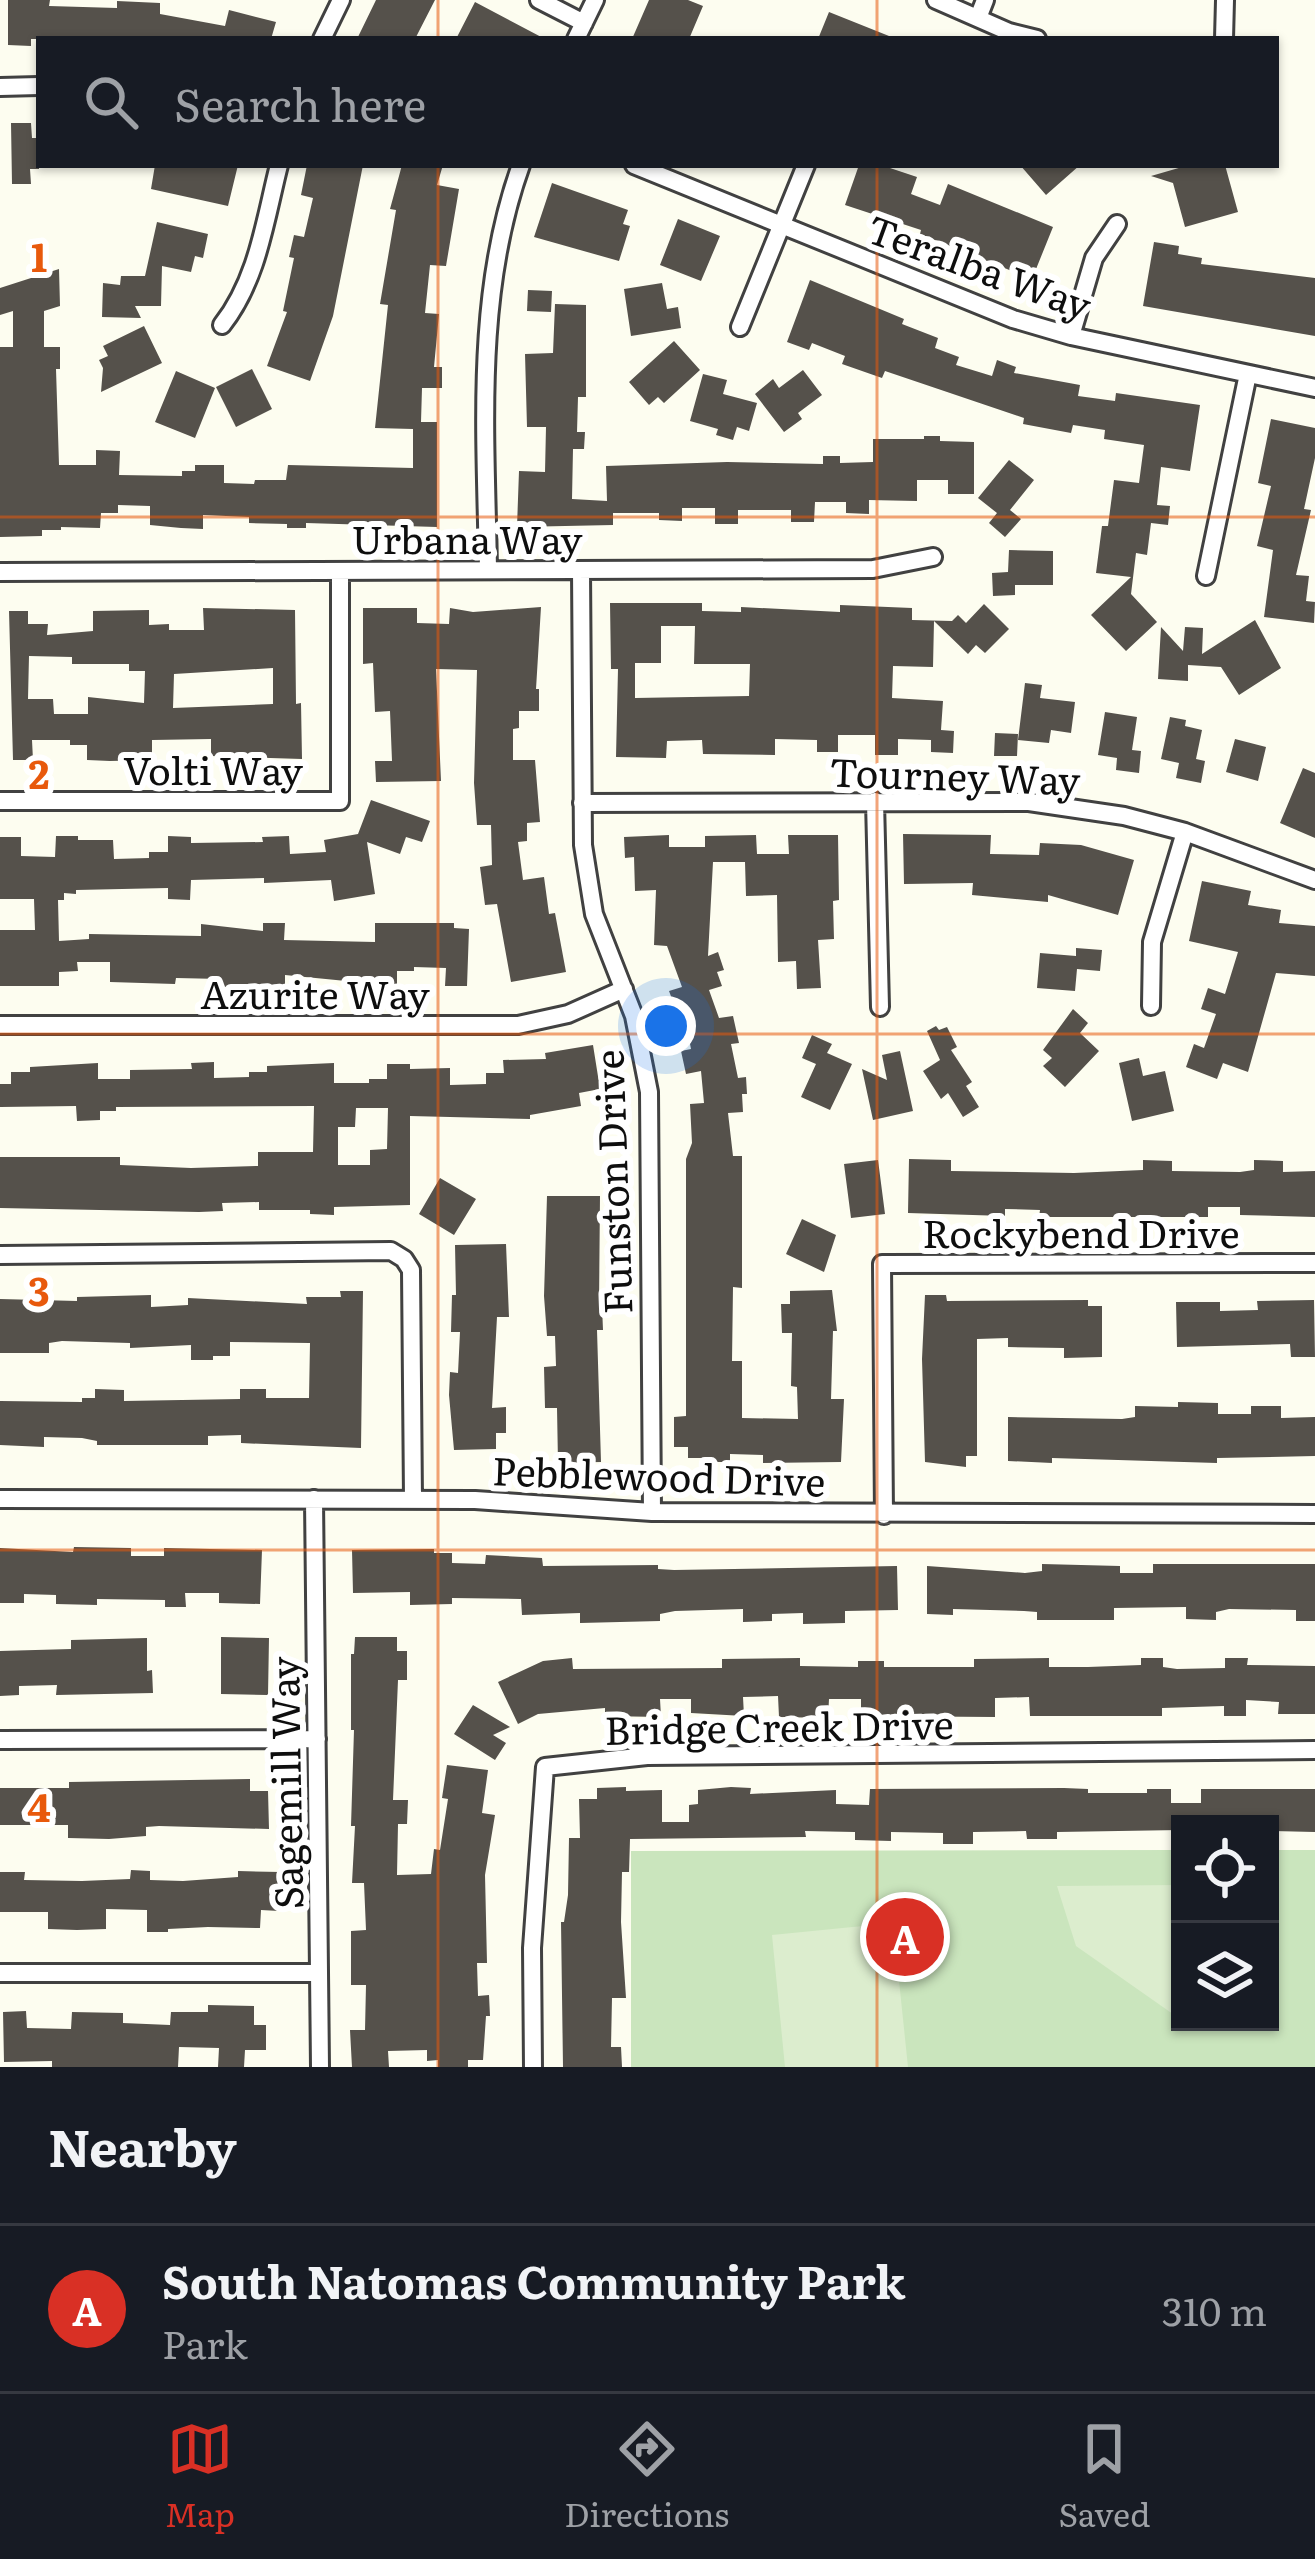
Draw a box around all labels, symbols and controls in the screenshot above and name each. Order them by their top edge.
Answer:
search box [36,36,1279,168]
icon: search [78,69,144,135]
text: Search here [174,69,426,136]
street label: Teralba Way [860,198,1100,332]
text: 1 [31,226,47,284]
street label: Urbana Way [352,508,583,566]
street label: Volti Way [123,739,303,797]
street label: Tourney Way [829,741,1082,807]
text: 2 [29,743,49,801]
street label: Azurite Way [200,963,430,1021]
your location [636,996,696,1056]
street label: Funston Drive [577,1049,645,1315]
street label: Rockybend Drive [922,1202,1240,1260]
text: 3 [28,1260,50,1318]
street label: Pebblewood Drive [491,1439,827,1509]
street label: Sagemill Way [253,1656,315,1910]
street label: Bridge Creek Drive [604,1693,954,1757]
text: 4 [27,1776,51,1834]
map controls [1171,1815,1279,2031]
button: locate [1171,1815,1279,1923]
pin: A [866,1892,944,1982]
button: layers [1171,1923,1279,2031]
text: Nearby [48,2107,237,2183]
text: South Natomas Community Park [162,2246,905,2313]
text: A [72,2280,102,2338]
text: 310 m [1162,2280,1267,2338]
text: Park [162,2313,248,2371]
tab: Map [165,2416,235,2537]
tab: Directions [564,2416,729,2537]
tab: Saved [1058,2416,1150,2537]

